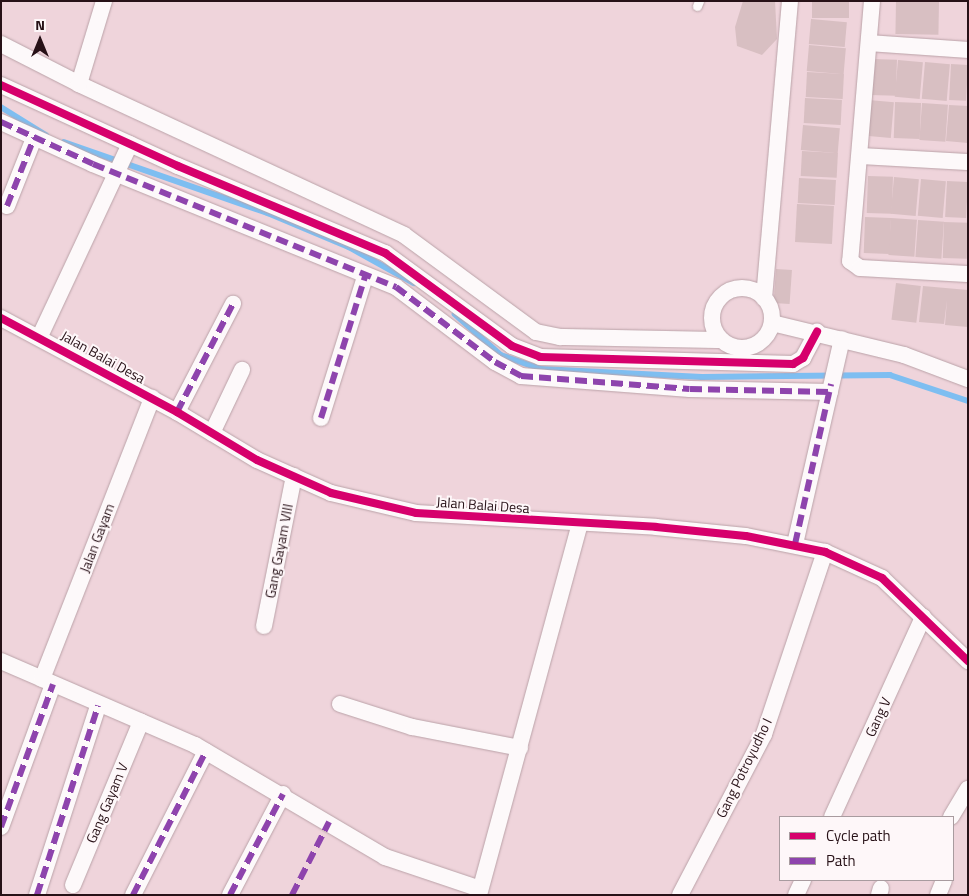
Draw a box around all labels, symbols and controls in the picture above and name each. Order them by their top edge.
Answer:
text: N [35,14,45,35]
north arrow [15,15,65,65]
street label: Jalan Balai Desa [58,327,148,387]
street label: Jalan Balai Desa [436,493,530,517]
street label: Jalan Gayam [76,501,118,575]
street label: Gang Gayam VIII [262,502,296,600]
street label: Gang V [862,695,894,739]
street label: Gang Potroyudho I [713,715,775,821]
street label: Gang Gayam V [83,760,131,846]
legend [779,816,954,881]
text: Cycle path [826,824,891,847]
text: Path [826,849,856,872]

